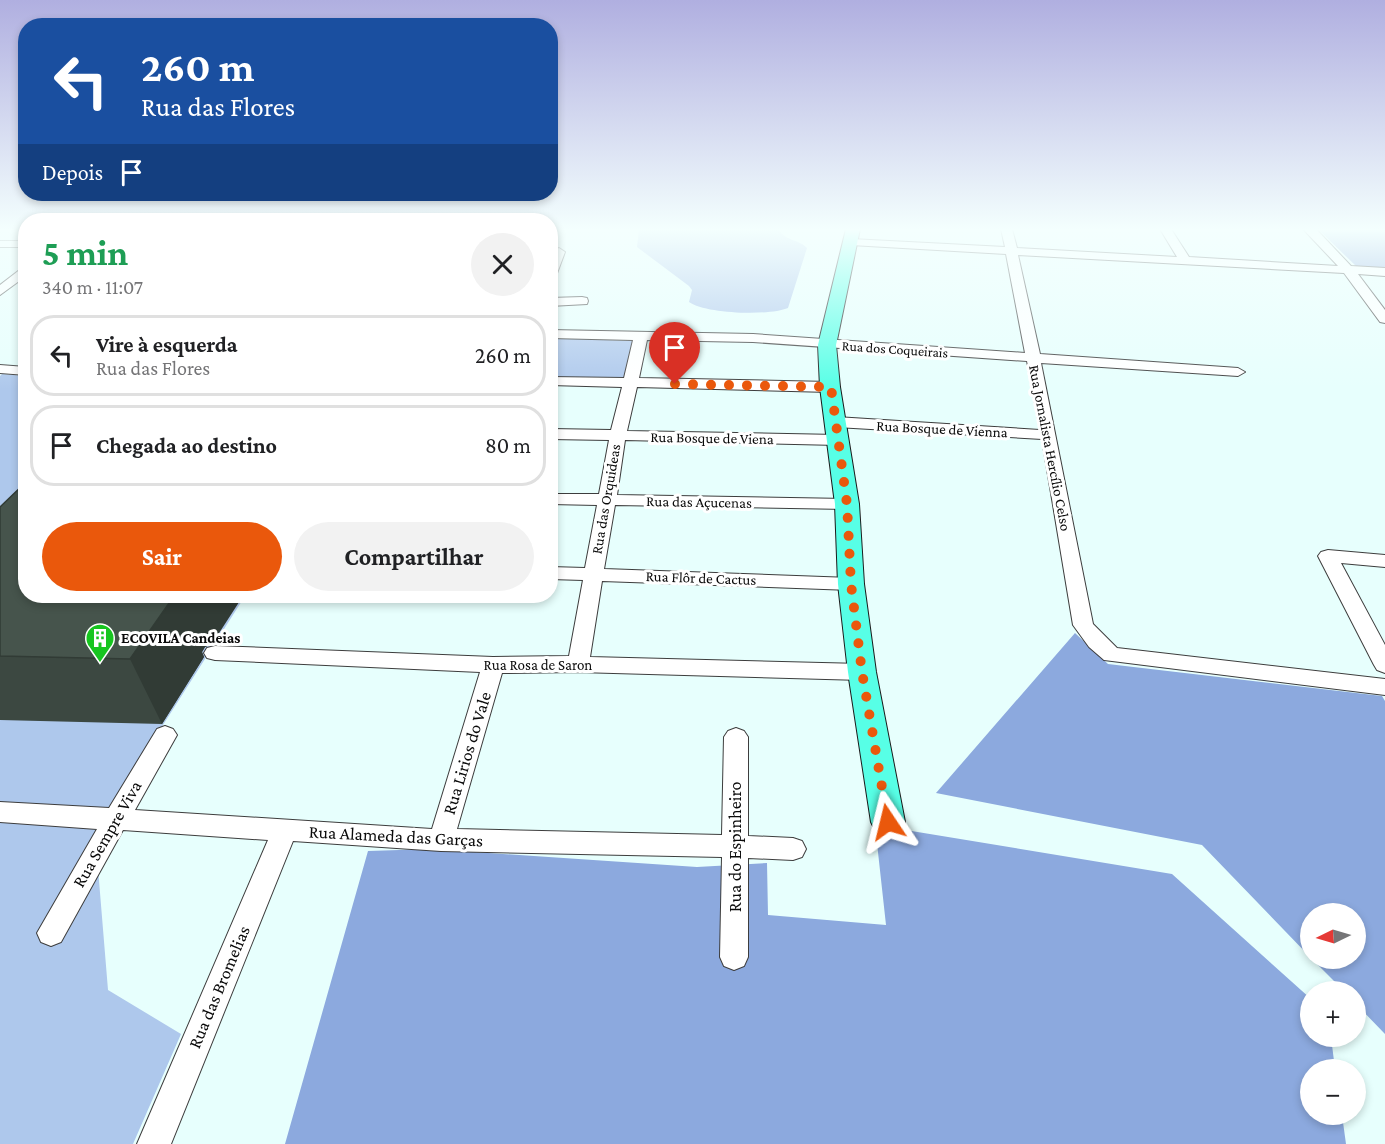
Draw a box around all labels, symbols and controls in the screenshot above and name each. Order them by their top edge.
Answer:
icon: left [42,42,120,120]
text: 260 m [141,43,255,90]
text: Rua das Flores [141,92,295,122]
icon: arrive [115,156,148,189]
text: Depois [42,160,103,185]
text: 5 min [42,233,128,273]
button: close [471,233,534,296]
text: 340 m · 11:07 [42,276,143,298]
pin [649,322,700,384]
icon: arrive [658,331,691,364]
text: Vire à esquerda [96,332,237,357]
street label: Rua dos Coqueirais [841,337,949,361]
icon: left [45,339,78,372]
text: 260 m [475,343,531,368]
text: Rua das Flores [96,357,210,379]
street label: Rua Jornalista Hercílio Celso [1025,364,1074,533]
street label: Rua Bosque de Vienna [876,418,1008,441]
icon: arrive [45,429,78,462]
street label: Rua Bosque de Viena [650,429,774,448]
text: Chegada ao destino [96,433,277,458]
text: 80 m [485,433,531,458]
street label: Rua das Orquideas [588,443,625,555]
street label: Rua das Açucenas [646,493,752,512]
button: Sair [42,522,282,591]
button: Compartilhar [294,522,534,591]
street label: Rua Flôr de Cactus [645,568,757,588]
building icon: ECOVILA Candeias [84,622,116,664]
place label: ECOVILA Candeias [121,630,240,646]
street label: Rua Rosa de Saron [484,657,592,673]
street label: Rua Lirios do Vale [439,689,495,817]
street label: Rua Sempre Viva [68,777,146,891]
street label: Rua do Espinheiro [725,782,745,912]
position arrow [856,790,920,854]
street label: Rua Alameda das Garças [308,821,484,851]
north arrow [1300,903,1366,969]
map controls [1300,903,1366,1125]
street label: Rua das Bromelias [184,923,254,1051]
button: + [1300,981,1366,1047]
button: − [1300,1059,1366,1125]

